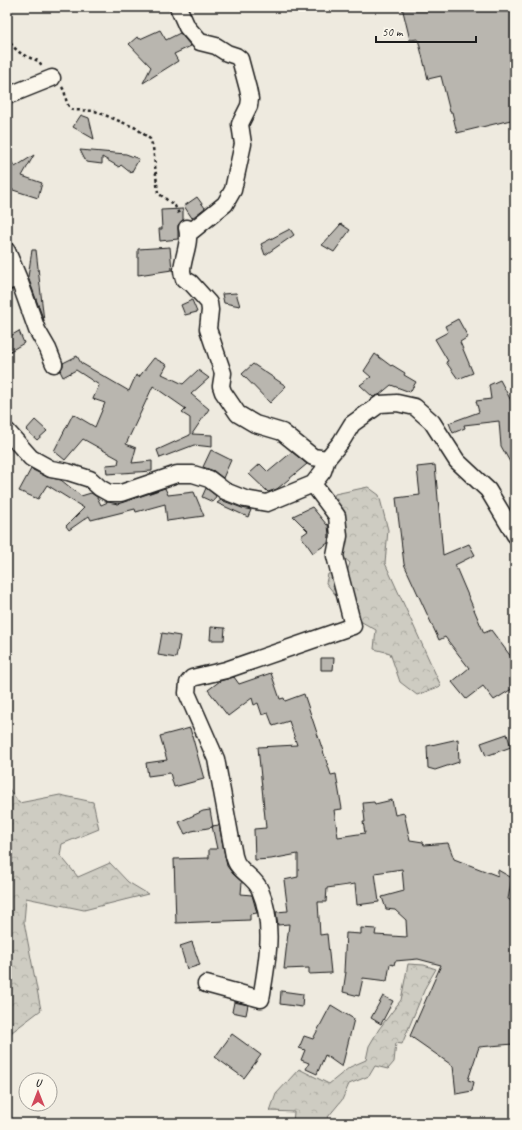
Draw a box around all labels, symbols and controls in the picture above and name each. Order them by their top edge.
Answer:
scale bar [376,18,476,44]
text: 50 m [382,24,404,40]
north arrow [18,1072,58,1112]
text: U [35,1075,43,1089]

